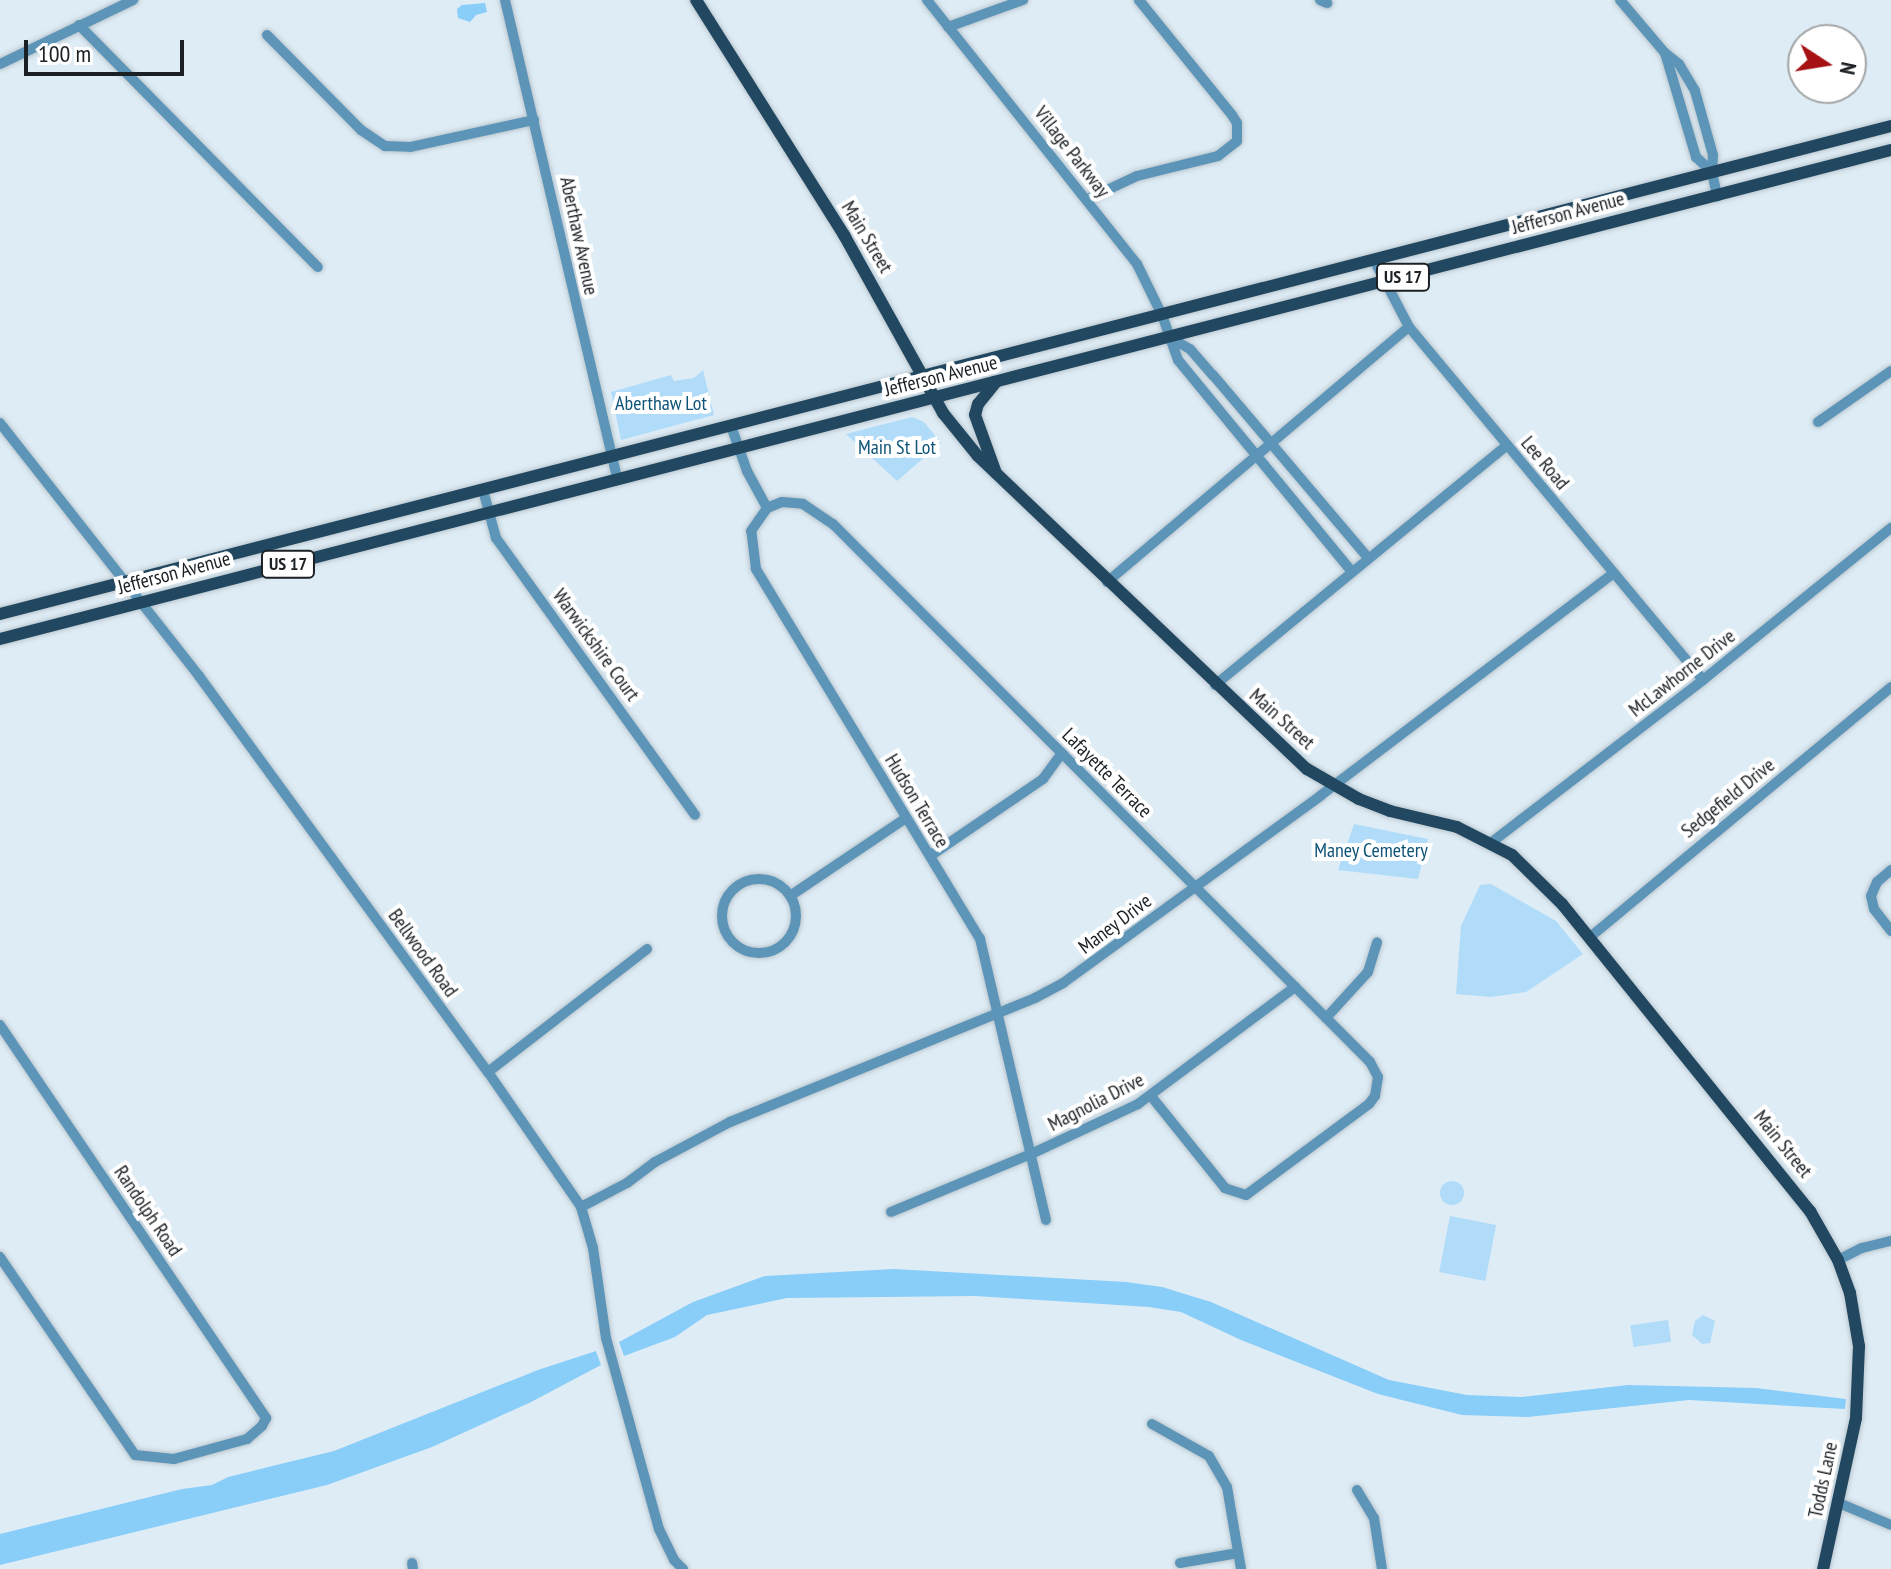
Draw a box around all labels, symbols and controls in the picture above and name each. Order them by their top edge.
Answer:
scale bar [28,24,188,74]
north arrow [1787,24,1867,104]
text: 100 m [38,38,91,69]
text: N [1834,60,1863,77]
street label: Village Parkway [1029,102,1115,202]
street label: Aberthaw Avenue [555,174,603,298]
street label: Jefferson Avenue [1509,186,1627,240]
street label: Main Street [836,197,898,277]
road number: US 17 [1375,263,1431,291]
street label: Jefferson Avenue [882,350,1000,402]
park label: Aberthaw Lot [615,391,707,415]
street label: Lee Road [1516,431,1574,495]
park label: Main St Lot [858,435,936,459]
street label: Jefferson Avenue [115,546,233,600]
road number: US 17 [260,550,316,578]
street label: Warwickshire Court [547,584,645,706]
street label: McLawhorne Drive [1624,624,1740,722]
street label: Main Street [1244,683,1320,755]
street label: Lafayette Terrace [1057,723,1157,823]
street label: Hudson Terrace [880,750,954,852]
street label: Sedgefield Drive [1676,753,1780,843]
park label: Maney Cemetery [1314,838,1428,862]
street label: Maney Drive [1074,889,1156,959]
street label: Bellwood Road [383,904,463,1002]
street label: Magnolia Drive [1044,1068,1148,1136]
street label: Main Street [1749,1106,1817,1182]
street label: Randolph Road [109,1161,187,1261]
street label: Todds Lane [1803,1440,1843,1520]

